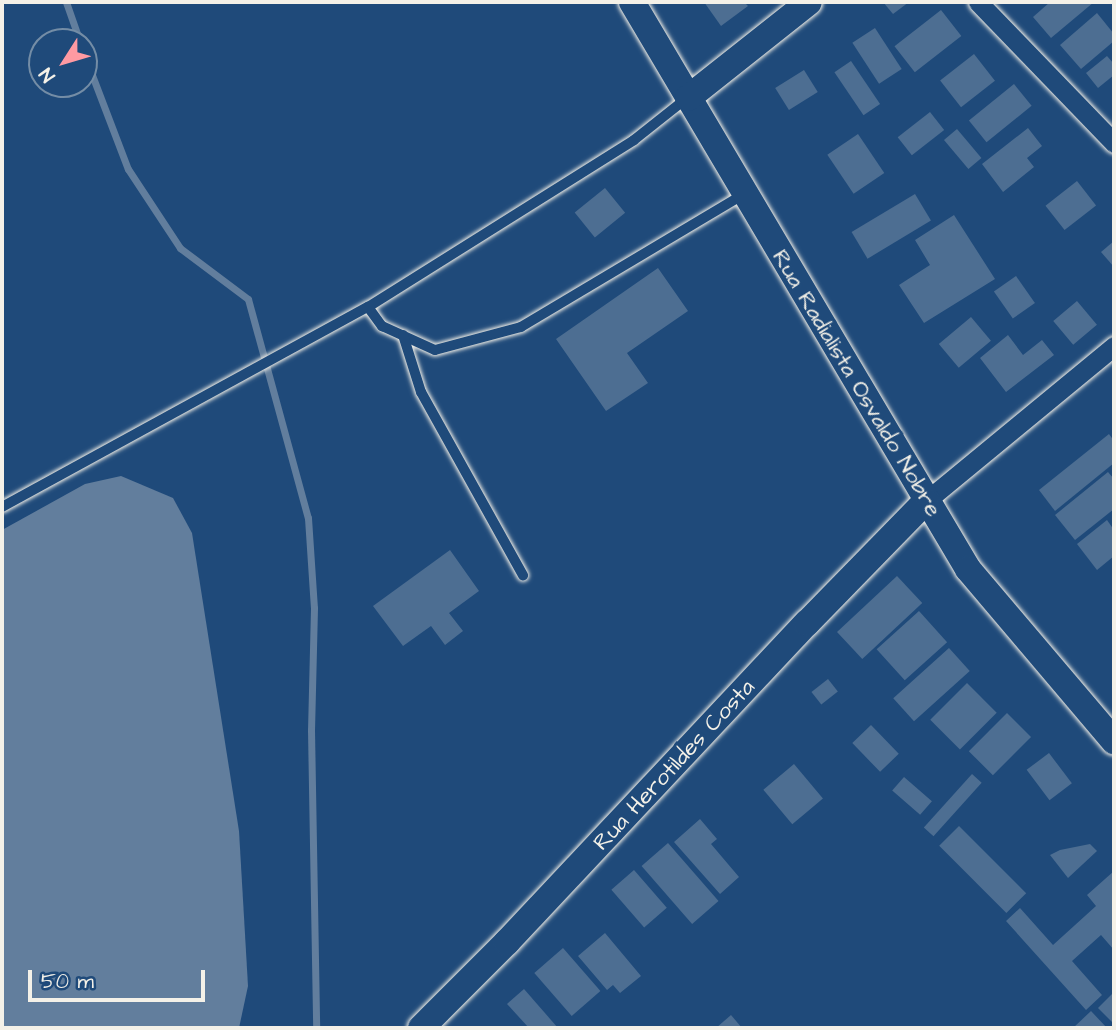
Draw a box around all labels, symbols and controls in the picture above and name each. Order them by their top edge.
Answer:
north arrow [28,28,98,98]
text: N [33,62,62,88]
street label: Rua Radialista Osvaldo Nobre [766,245,948,521]
street label: Rua Herotildes Costa [587,674,761,856]
scale bar [32,956,208,1000]
text: 50 m [41,967,94,996]

